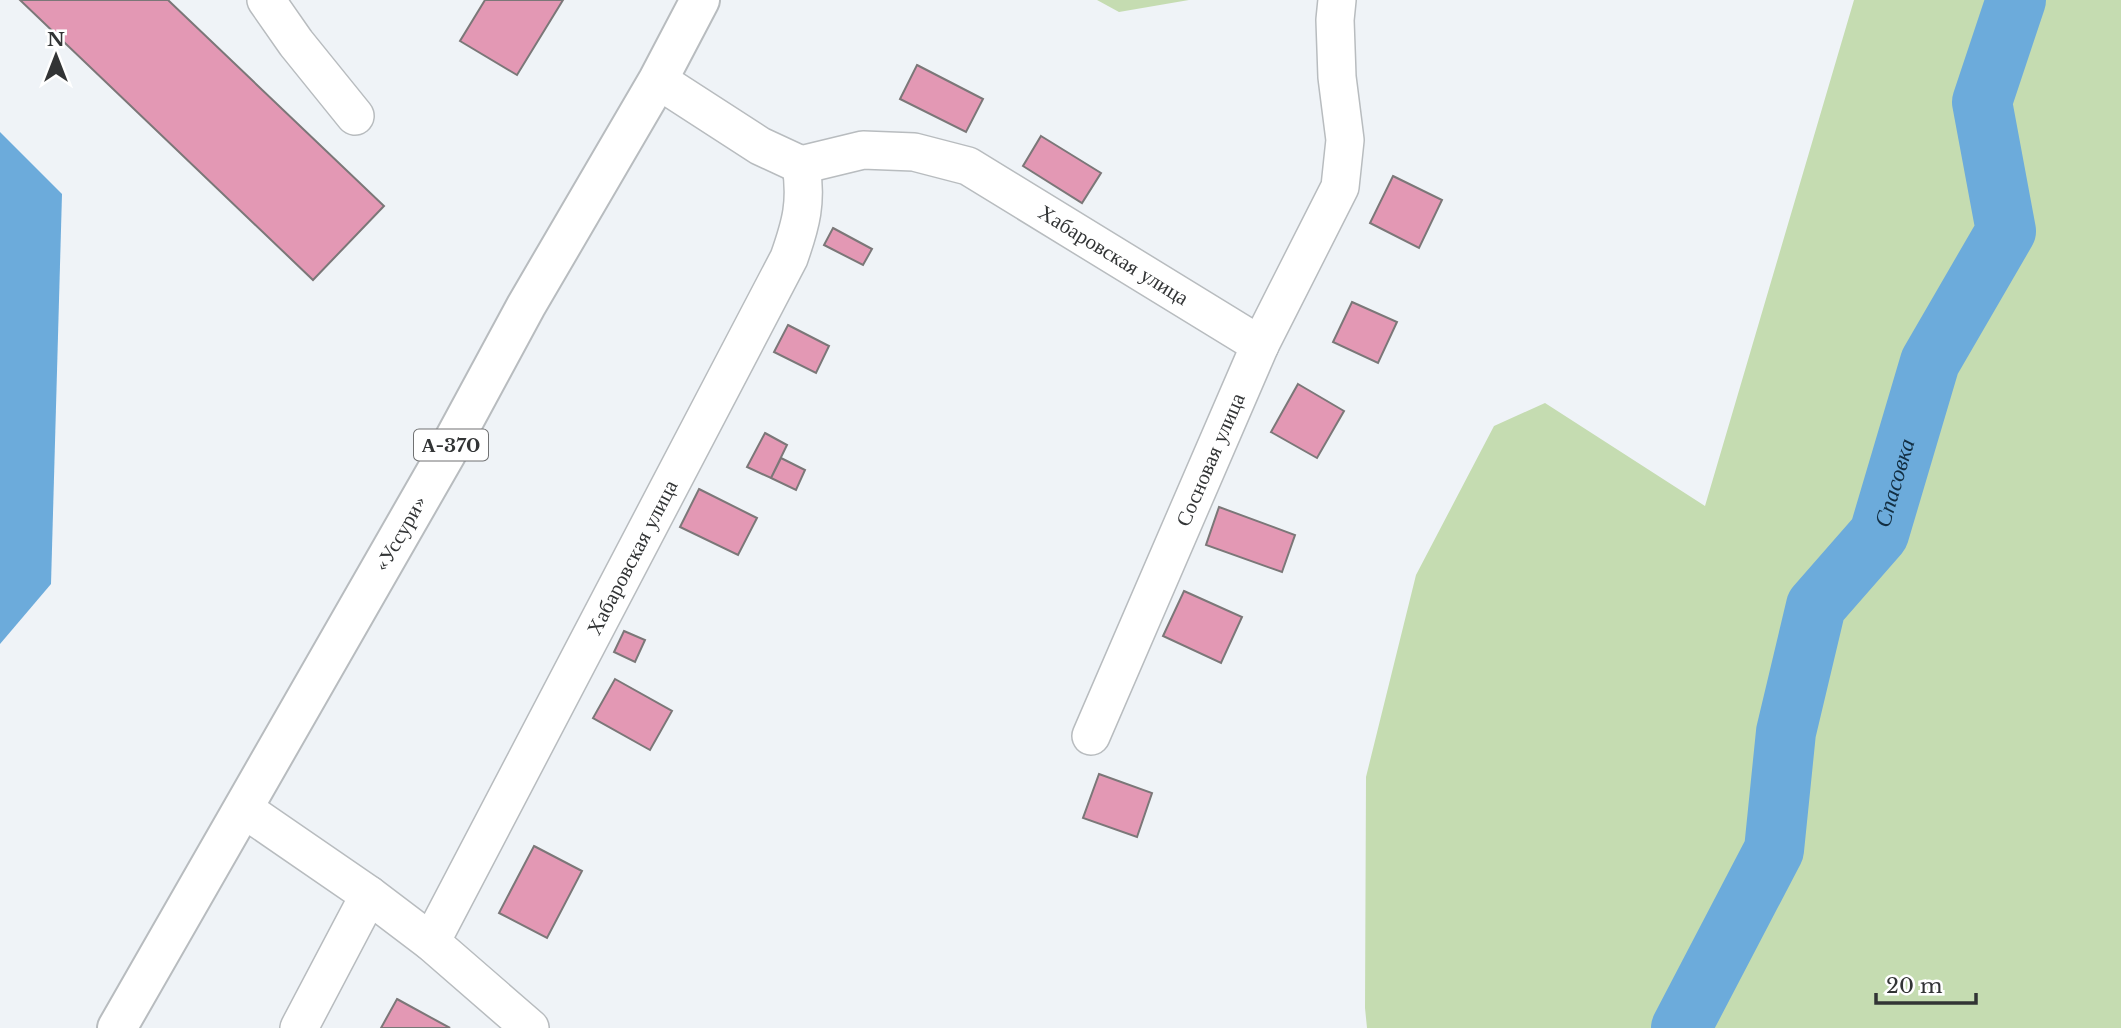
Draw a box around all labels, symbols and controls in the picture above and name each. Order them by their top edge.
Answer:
north arrow [21,21,91,91]
text: N [47,28,65,51]
street label: Хабаровская улица [1034,199,1194,311]
street label: Сосновая улица [1170,388,1251,530]
road number: А-370 [414,430,488,460]
water label: Спасовка [1868,435,1921,531]
street label: Хабаровская улица [581,475,684,639]
street label: «Уссури» [368,491,433,576]
scale bar [1876,962,1976,1006]
text: 20 m [1886,973,1943,999]

